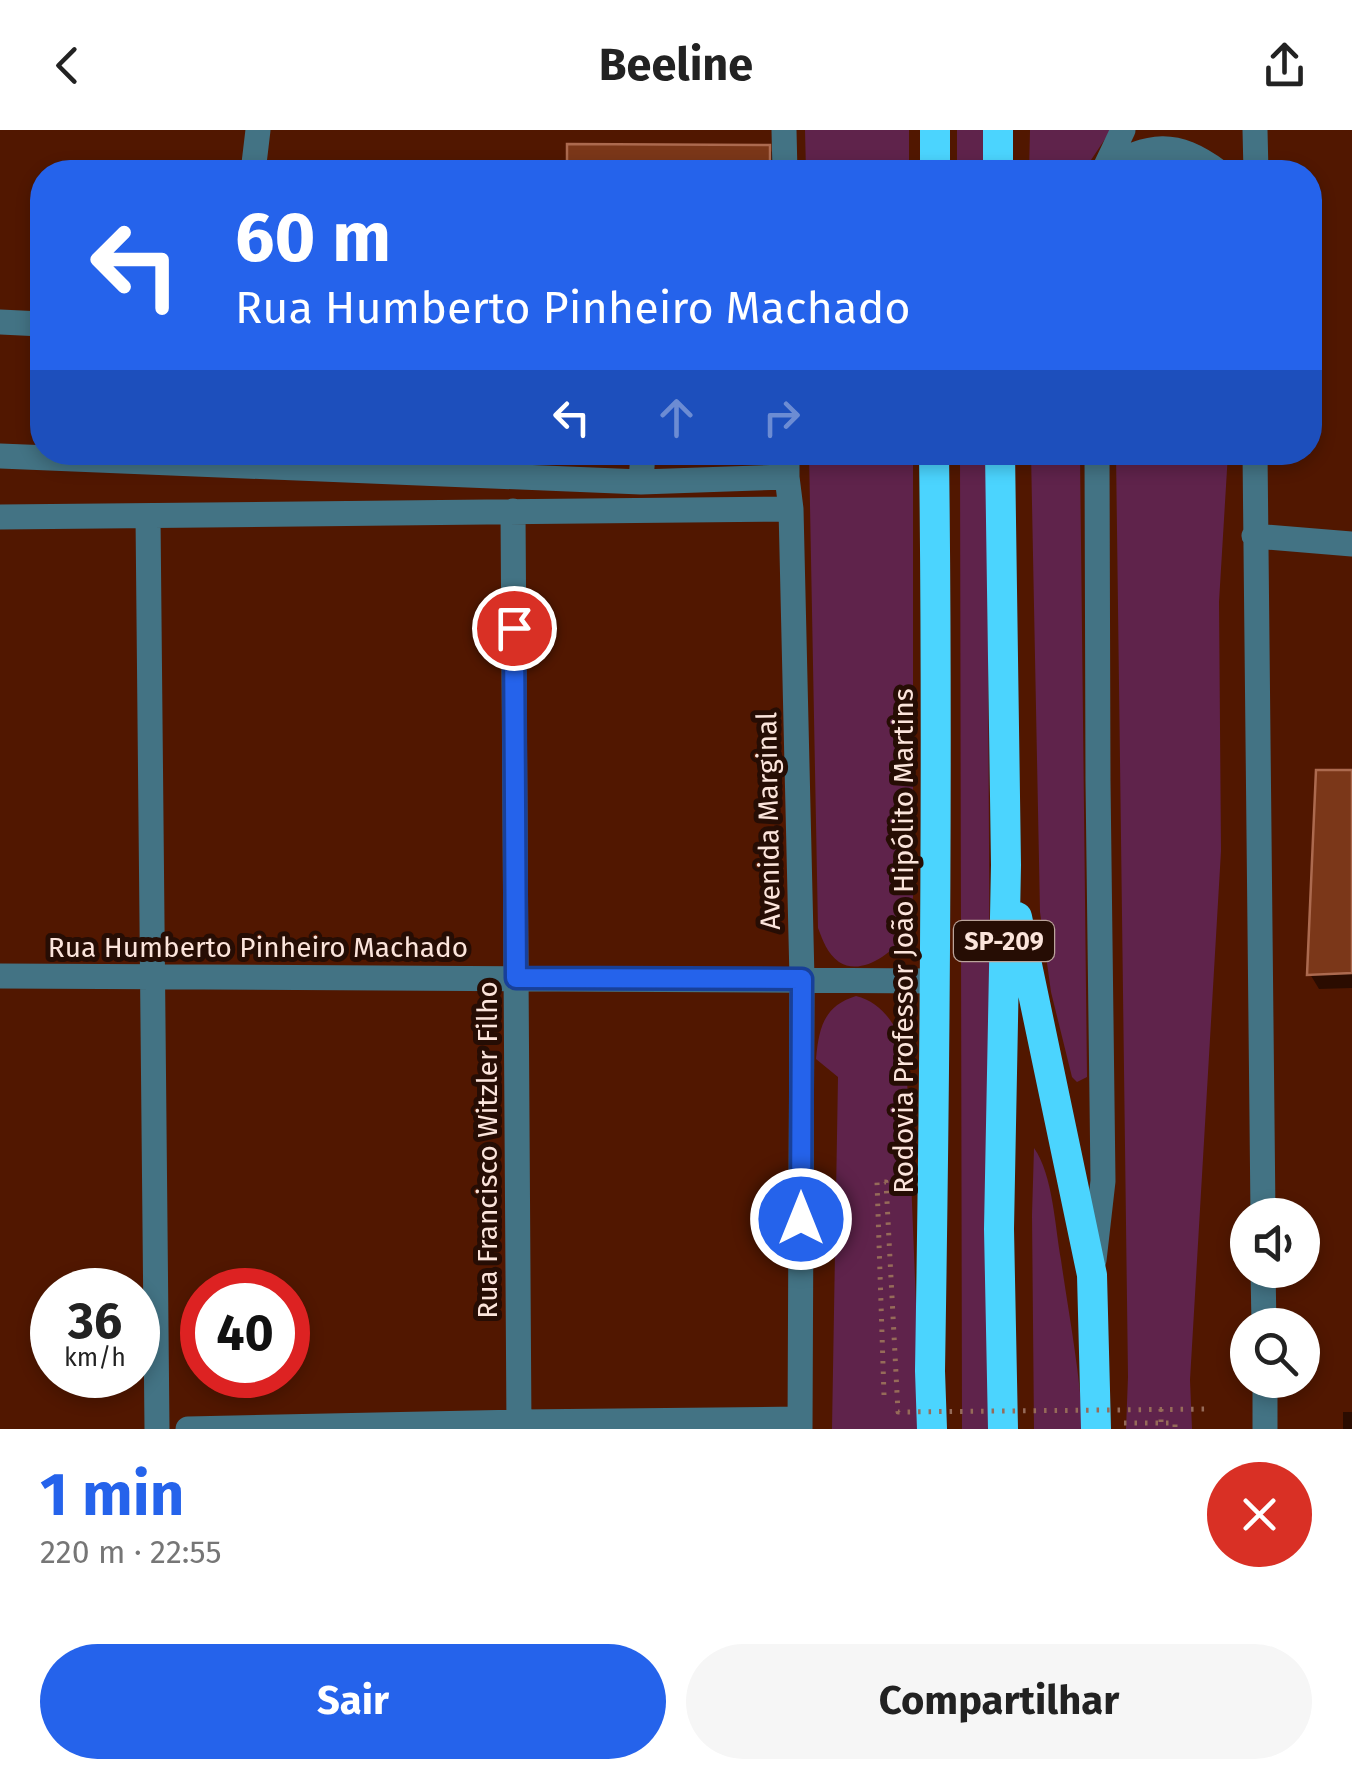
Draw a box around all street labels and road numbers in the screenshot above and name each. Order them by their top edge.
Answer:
street label: Rodovia Professor João Hipólito Martins [887,688,920,1194]
street label: Avenida Marginal [750,712,787,930]
road number: SP-209 [954,921,1054,961]
street label: Rua Humberto Pinheiro Machado [48,931,468,964]
street label: Rua Francisco Witzler Filho [471,981,504,1319]

